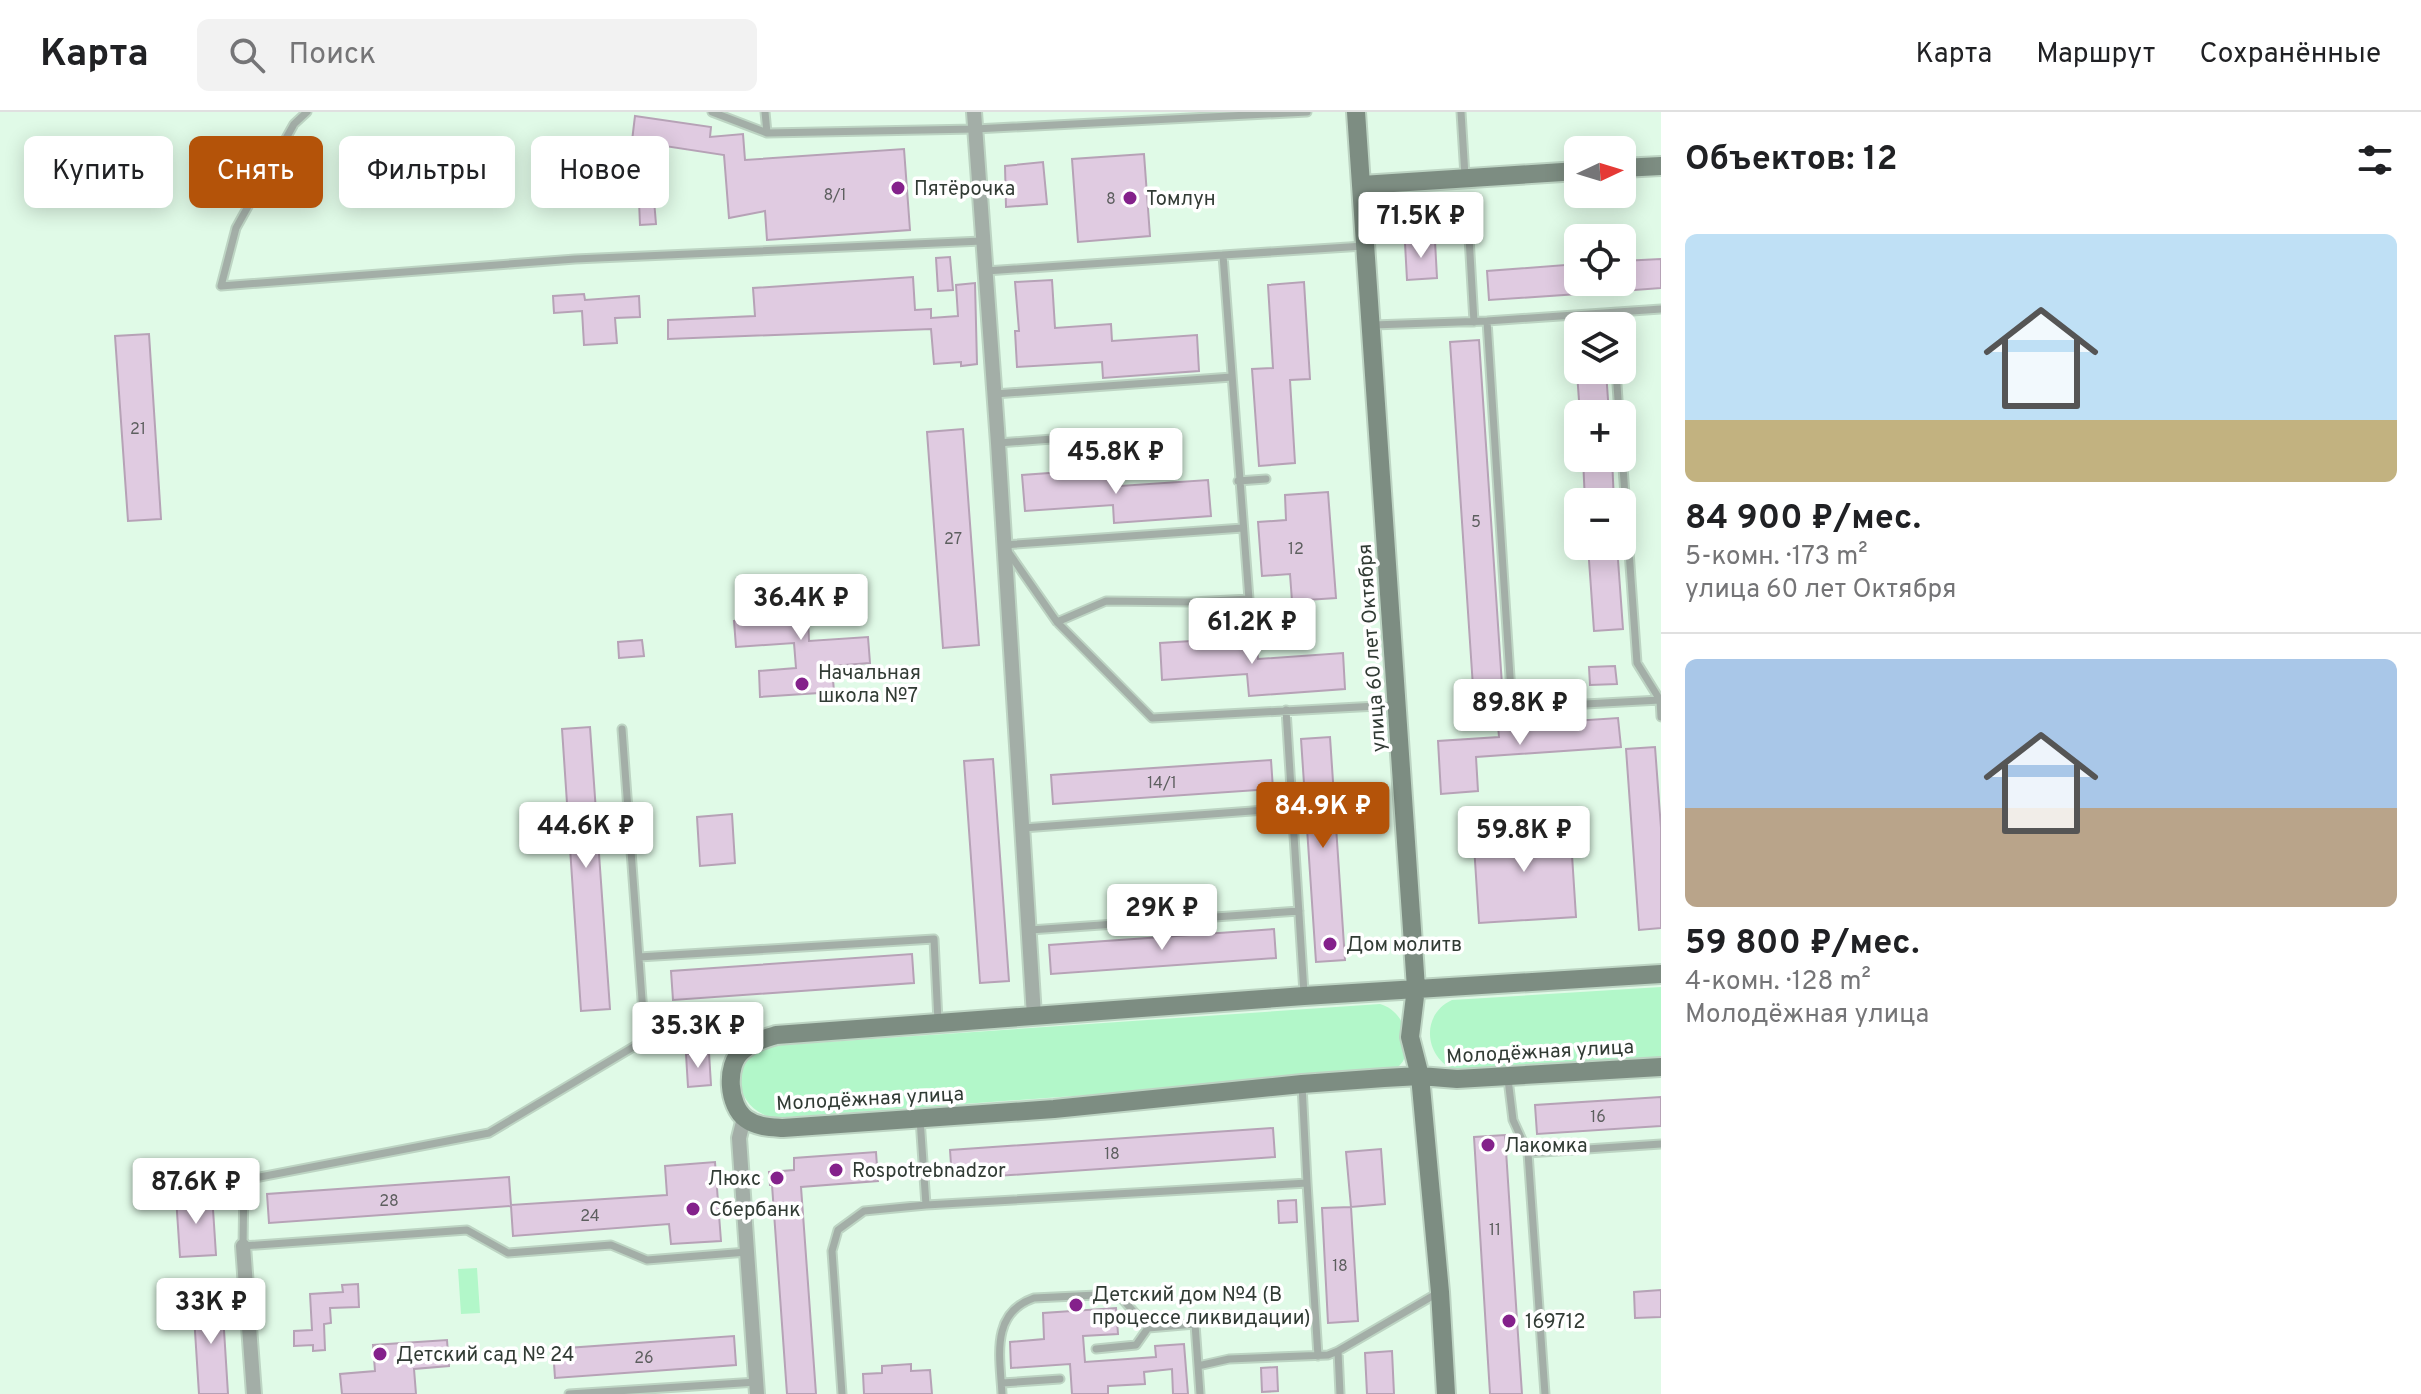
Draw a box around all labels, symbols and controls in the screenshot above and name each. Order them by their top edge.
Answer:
search box [197,19,757,91]
text: Карта [40,31,149,80]
icon: search [225,33,269,77]
text: Поиск [289,37,376,74]
text: Карта [1916,37,1992,73]
text: Маршрут [2036,37,2155,73]
text: Сохранённые [2199,37,2381,73]
chip: Купить [24,136,173,208]
chip: Снять [189,136,323,208]
chip: Фильтры [339,136,515,208]
chip: Новое [531,136,669,208]
north arrow [1564,136,1636,208]
map controls [1564,136,1636,560]
icon: filters [2353,138,2397,182]
text: Объектов: 12 [1685,139,1897,182]
place label: Пятёрочка [914,177,1015,203]
marker: Пятёрочка [889,179,907,197]
house number: 8/1 [823,186,847,206]
place label: Томлун [1146,187,1216,213]
marker: Томлун [1121,189,1139,207]
house number: 8 [1106,190,1116,210]
pin: 71.5K ₽ [1347,192,1495,260]
text: 71.5K ₽ [1376,201,1466,234]
button: locate [1564,224,1636,296]
icon: home [1969,286,2113,430]
button: layers [1564,312,1636,384]
button: + [1564,400,1636,472]
house number: 21 [130,420,146,440]
pin: 45.8K ₽ [1042,428,1190,496]
text: 45.8K ₽ [1067,437,1165,470]
button: − [1564,488,1636,560]
text: 84 900 ₽/мес. [1685,498,1921,541]
house number: 5 [1471,513,1481,533]
house number: 27 [944,530,962,550]
house number: 12 [1288,540,1304,560]
text: 5-комн. · 173 m² [1685,541,1868,574]
street label: улица 60 лет Октября [1353,543,1393,753]
pin: 36.4K ₽ [727,574,875,642]
text: улица 60 лет Октября [1685,574,1957,607]
text: 36.4K ₽ [753,583,849,616]
pin: 61.2K ₽ [1178,598,1326,666]
text: 61.2K ₽ [1207,607,1297,640]
place label: Начальная школа №7 [818,661,921,710]
marker: Начальная школа №7 [793,675,811,693]
pin: 89.8K ₽ [1446,679,1594,747]
text: 89.8K ₽ [1472,688,1568,721]
icon: home [1969,711,2113,855]
house number: 14/1 [1147,774,1177,794]
pin: 84.9K ₽ [1249,782,1397,850]
text: 84.9K ₽ [1274,791,1372,824]
pin: 44.6K ₽ [512,802,660,870]
pin: 59.8K ₽ [1450,806,1598,874]
text: 44.6K ₽ [537,811,635,844]
text: 59.8K ₽ [1476,815,1572,848]
pin: 29K ₽ [1106,884,1218,952]
text: 29K ₽ [1125,893,1199,926]
text: 59 800 ₽/мес. [1685,923,1919,966]
place label: Дом молитв [1346,933,1462,959]
marker: Дом молитв [1321,935,1339,953]
text: 4-комн. · 128 m² [1685,966,1871,999]
text: Молодёжная улица [1685,999,1929,1032]
pin: 35.3K ₽ [624,1002,772,1070]
text: 35.3K ₽ [650,1011,746,1044]
street label: Молодёжная улица [1446,1035,1635,1071]
street label: Молодёжная улица [776,1082,965,1118]
house number: 16 [1590,1108,1606,1128]
place label: Лакомка [1504,1134,1588,1160]
marker: Лакомка [1479,1136,1497,1154]
house number: 18 [1104,1145,1120,1165]
pin: 87.6K ₽ [122,1158,270,1226]
place label: Rospotrebnadzor [852,1159,1006,1185]
marker: Rospotrebnadzor [827,1161,845,1179]
text: 87.6K ₽ [151,1167,241,1200]
place label: Люкс [707,1167,761,1193]
marker: Люкс [768,1169,786,1187]
house number: 28 [379,1192,399,1212]
place label: Сбербанк [709,1198,801,1224]
marker: Сбербанк [684,1200,702,1218]
house number: 24 [580,1207,600,1227]
house number: 11 [1489,1221,1501,1241]
house number: 18 [1332,1257,1348,1277]
pin: 33K ₽ [155,1278,267,1346]
place label: Детский дом №4 (В процессе ликвидации) [1092,1283,1311,1332]
text: 33K ₽ [174,1287,248,1320]
marker: Детский дом №4 (В процессе ликвидации) [1067,1296,1085,1314]
place label: 169712 [1525,1310,1586,1336]
marker: 169712 [1500,1312,1518,1330]
place label: Детский сад № 24 [396,1343,574,1369]
marker: Детский сад № 24 [371,1345,389,1363]
house number: 26 [634,1349,654,1369]

